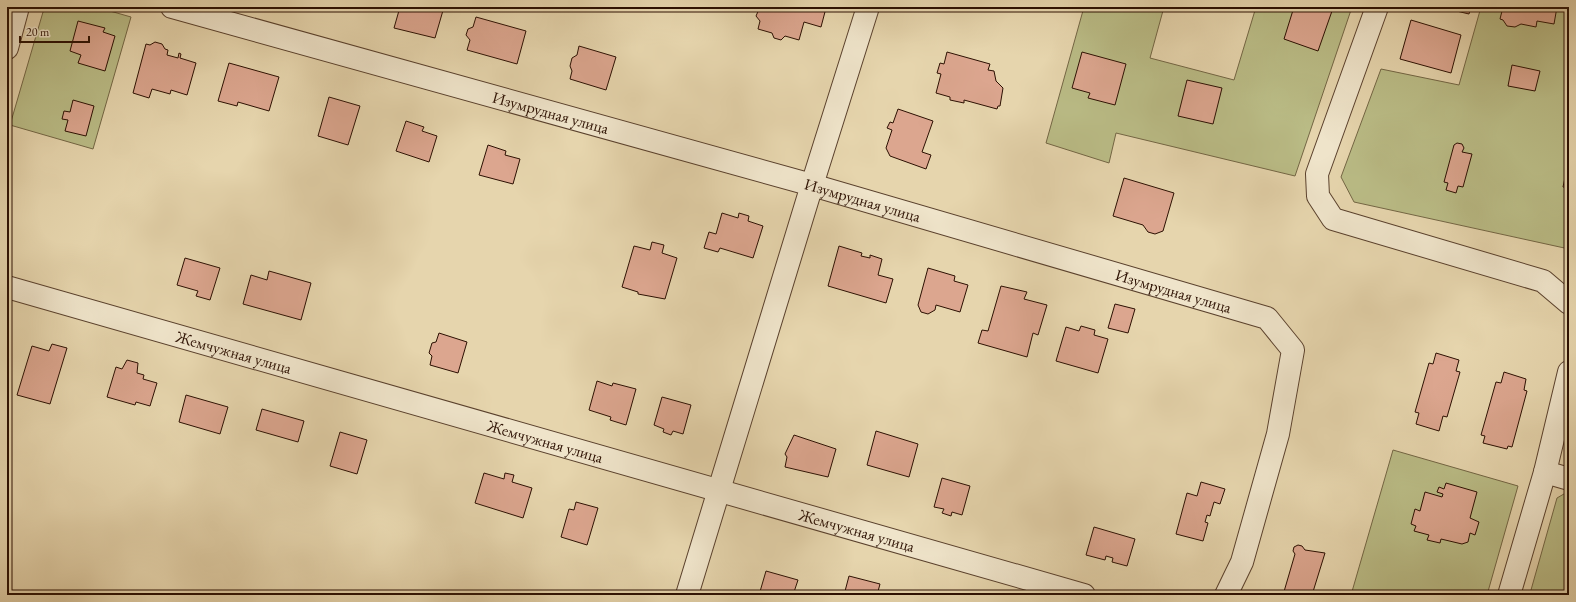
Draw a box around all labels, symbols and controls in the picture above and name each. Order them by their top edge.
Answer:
scale bar [20,18,89,44]
text: 20 m [26,24,50,40]
street label: Изумрудная улица [490,87,612,139]
street label: Изумрудная улица [802,173,924,227]
street label: Изумрудная улица [1113,264,1235,318]
street label: Жемчужная улица [172,326,295,379]
street label: Жемчужная улица [484,415,606,468]
street label: Жемчужная улица [795,504,918,557]

